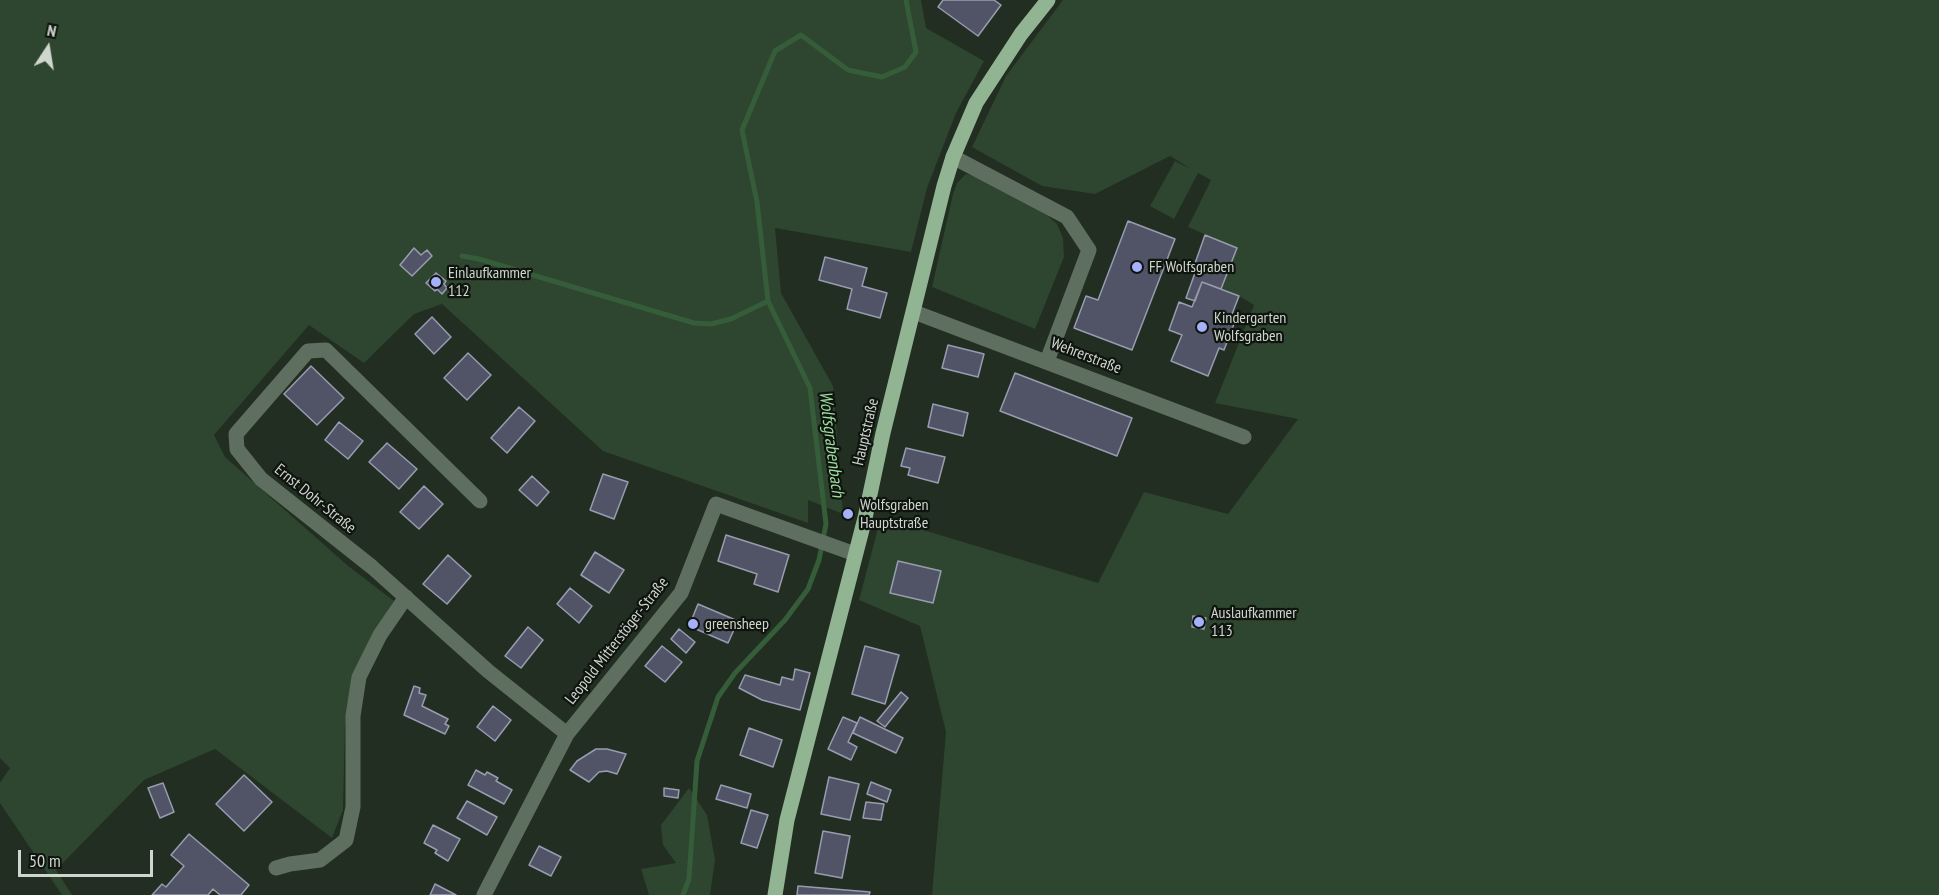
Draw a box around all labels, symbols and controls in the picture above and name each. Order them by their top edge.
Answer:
north arrow [18,18,78,78]
text: N [45,20,58,41]
place label: FF Wolfsgraben [1149,257,1234,277]
marker: FF Wolfsgraben [1130,260,1144,274]
place label: Einlaufkammer 112 [448,263,531,301]
marker: Einlaufkammer 112 [429,275,443,289]
place label: Kindergarten Wolfsgraben [1214,308,1286,346]
marker: Kindergarten Wolfsgraben [1195,320,1209,334]
street label: Wehrerstraße [1048,334,1124,378]
water label: Wolfsgrabenbach [814,390,848,498]
street label: Hauptstraße [849,397,883,467]
street label: Ernst Dohr-Straße [270,460,360,538]
place label: Wolfsgraben Hauptstraße [860,495,929,533]
marker: Wolfsgraben Hauptstraße [841,507,855,521]
street label: Leopold Mitterstöger-Straße [561,574,673,708]
place label: Auslaufkammer 113 [1211,603,1297,641]
place label: greensheep [705,614,769,634]
marker: Auslaufkammer 113 [1192,615,1206,629]
marker: greensheep [686,617,700,631]
scale bar [21,838,156,876]
text: 50 m [29,849,61,872]

